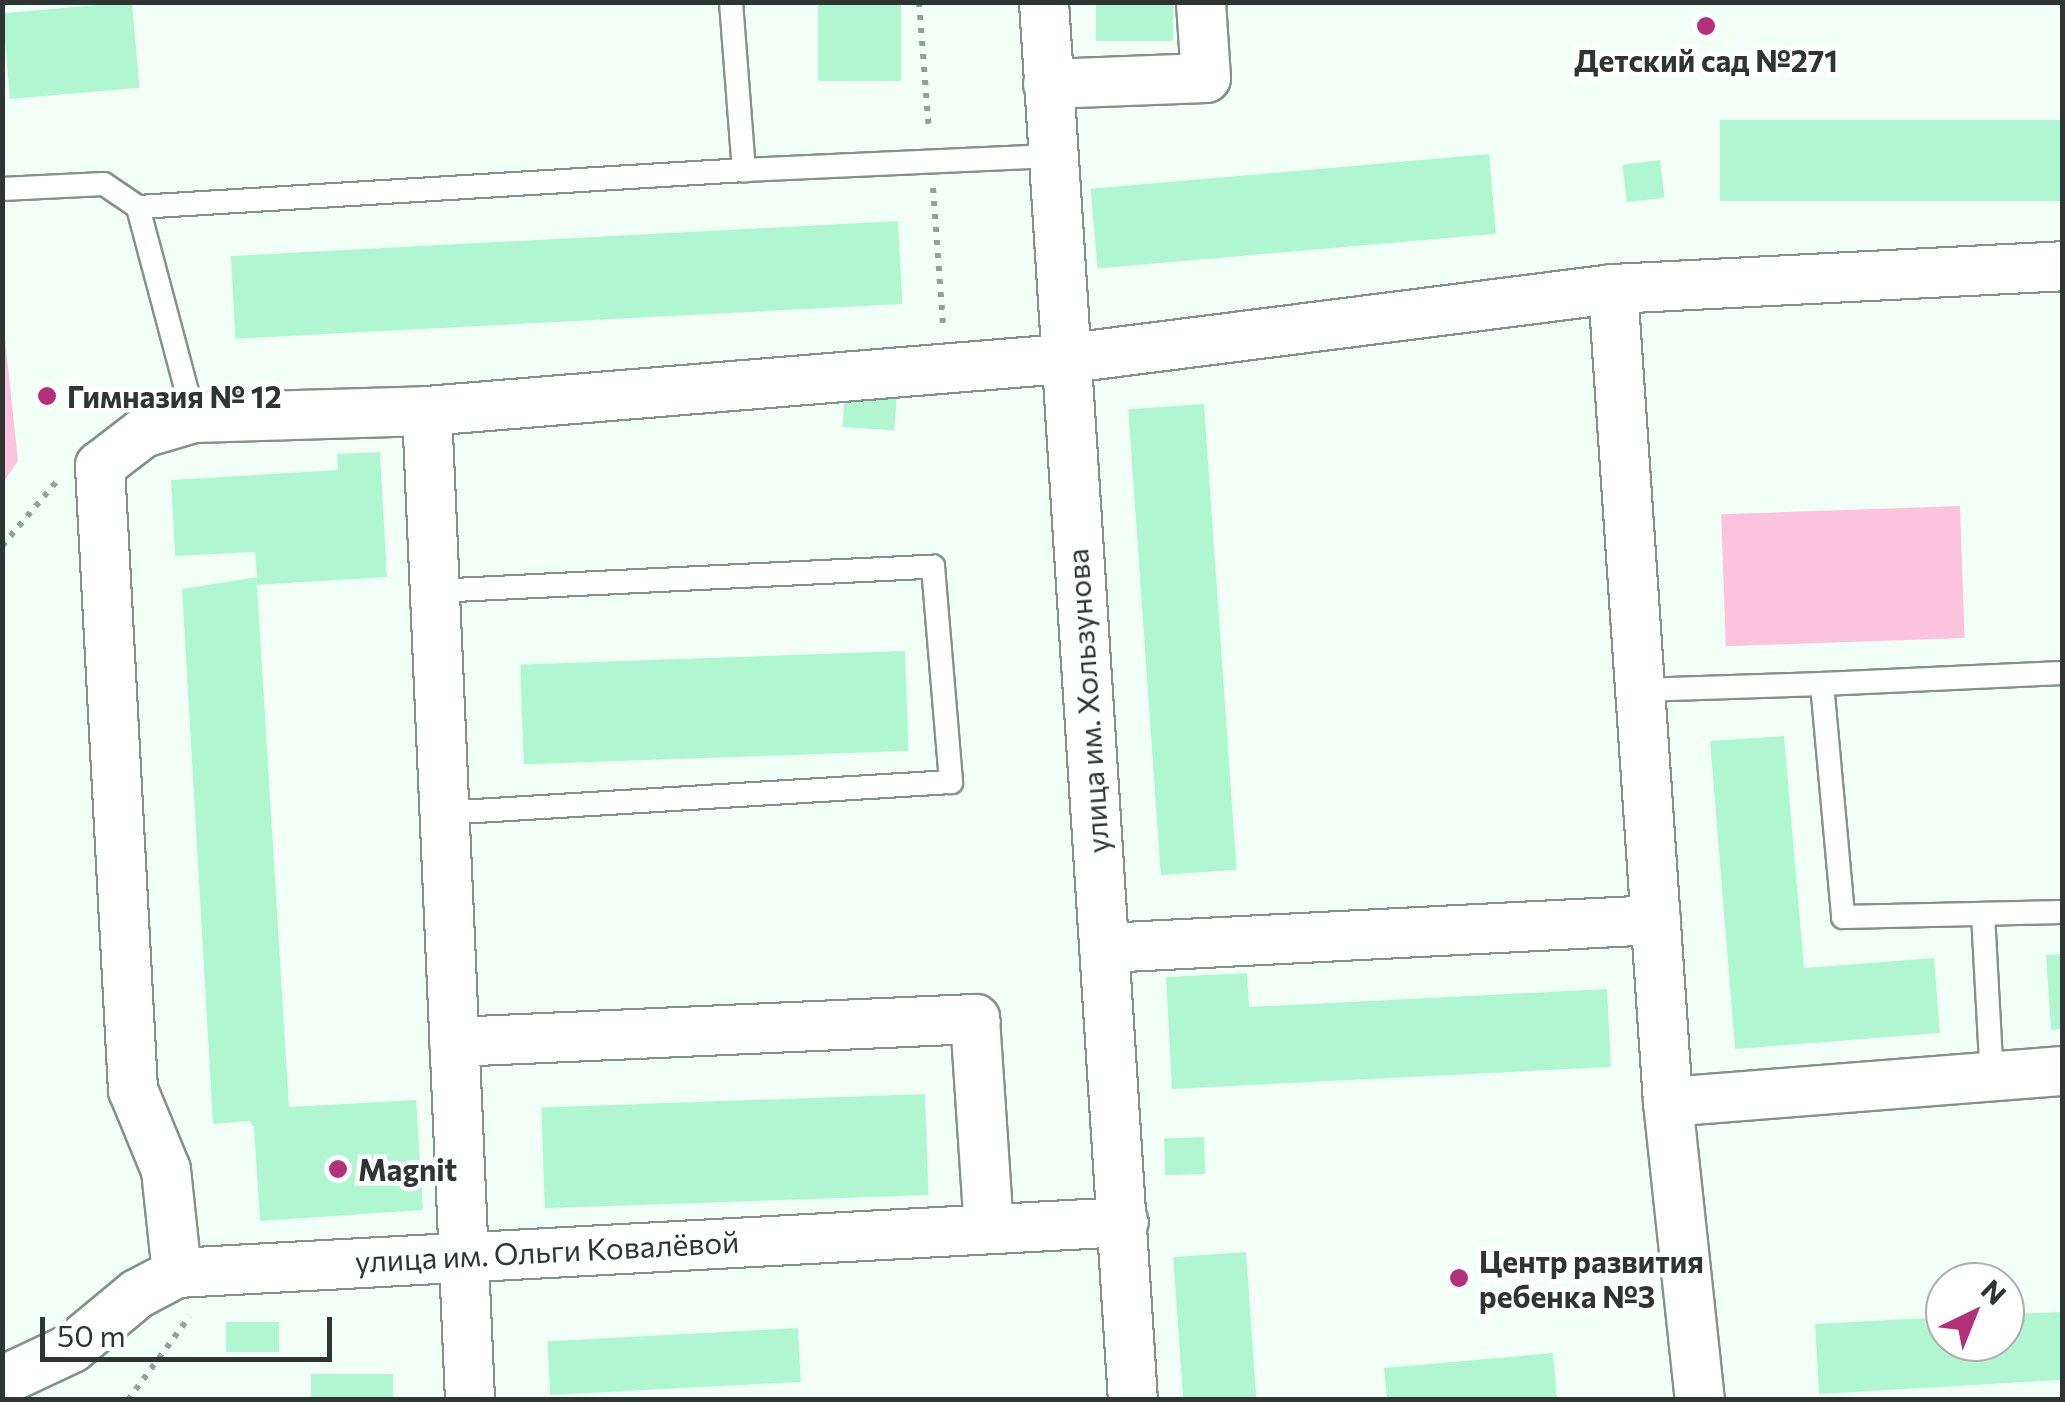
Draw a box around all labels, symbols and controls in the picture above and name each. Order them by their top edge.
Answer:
marker: Детский сад №271 [1695,15,1717,37]
place label: Детский сад №271 [1574,42,1838,78]
place label: Гимназия № 12 [67,378,281,414]
marker: Гимназия № 12 [36,385,58,407]
street label: улица им. Хользунова [1058,547,1116,855]
place label: Magnit [358,1151,457,1187]
marker: Magnit [327,1158,349,1180]
street label: улица им. Ольги Ковалёвой [354,1223,740,1279]
place label: Центр развития ребенка №3 [1479,1243,1704,1314]
north arrow [1925,1262,2025,1362]
marker: Центр развития ребенка №3 [1448,1267,1470,1289]
text: N [1975,1272,2013,1311]
scale bar [45,1297,338,1359]
text: 50 m [57,1316,126,1353]

